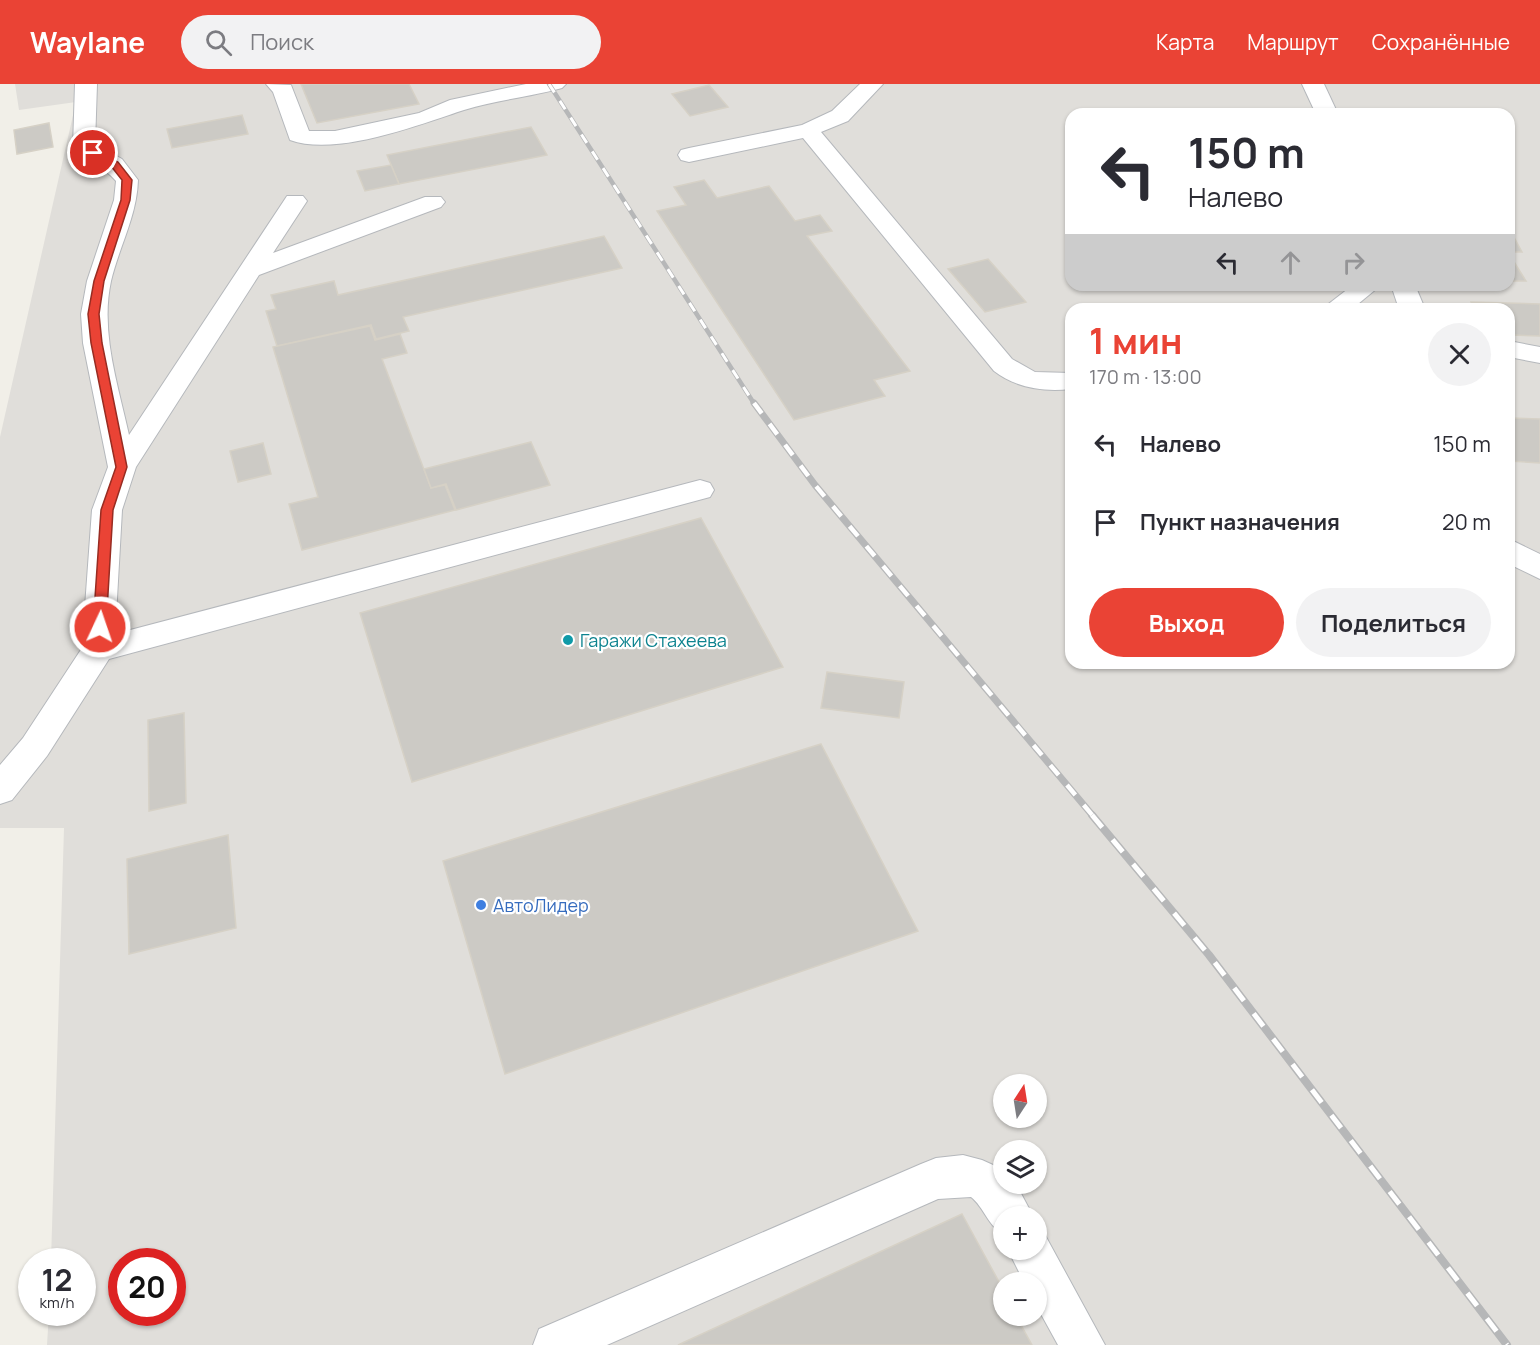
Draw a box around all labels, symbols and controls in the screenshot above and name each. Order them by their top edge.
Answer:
search box [181,15,601,69]
text: Waylane [30,23,145,61]
icon: search [202,26,235,59]
text: Поиск [250,27,314,57]
text: Карта [1156,28,1214,56]
text: Маршрут [1247,28,1339,56]
text: Сохранённые [1372,28,1510,56]
text: 150 m [1188,123,1305,181]
pin [67,127,118,178]
icon: left [1089,132,1167,210]
icon: arrive [76,136,109,169]
text: Налево [1188,178,1283,215]
icon: left [1211,246,1244,279]
icon: ahead [1274,246,1307,279]
icon: right [1337,246,1370,279]
text: 1 мин [1089,316,1182,365]
button: close [1428,323,1491,386]
text: 170 m · 13:00 [1089,363,1202,390]
icon: left [1089,428,1122,461]
text: Налево [1140,429,1221,459]
text: 150 m [1433,429,1491,459]
icon: arrive [1089,506,1122,539]
text: Пункт назначения [1140,507,1340,537]
text: 20 m [1442,507,1491,537]
button: Выход [1089,588,1284,657]
button: Поделиться [1296,588,1491,657]
position arrow [68,595,132,659]
place label: Гаражи Стахеева [580,628,727,652]
marker: Гаражи Стахеева [561,633,575,647]
place label: АвтоЛидер [493,893,589,917]
marker: АвтоЛидер [474,898,488,912]
north arrow [993,1074,1047,1128]
map controls [993,1074,1047,1326]
button: layers [993,1140,1047,1194]
button: + [993,1206,1047,1260]
speed limit sign: 20 [108,1248,186,1326]
text: 12 [41,1259,73,1300]
button: − [993,1272,1047,1326]
text: km/h [40,1292,74,1313]

